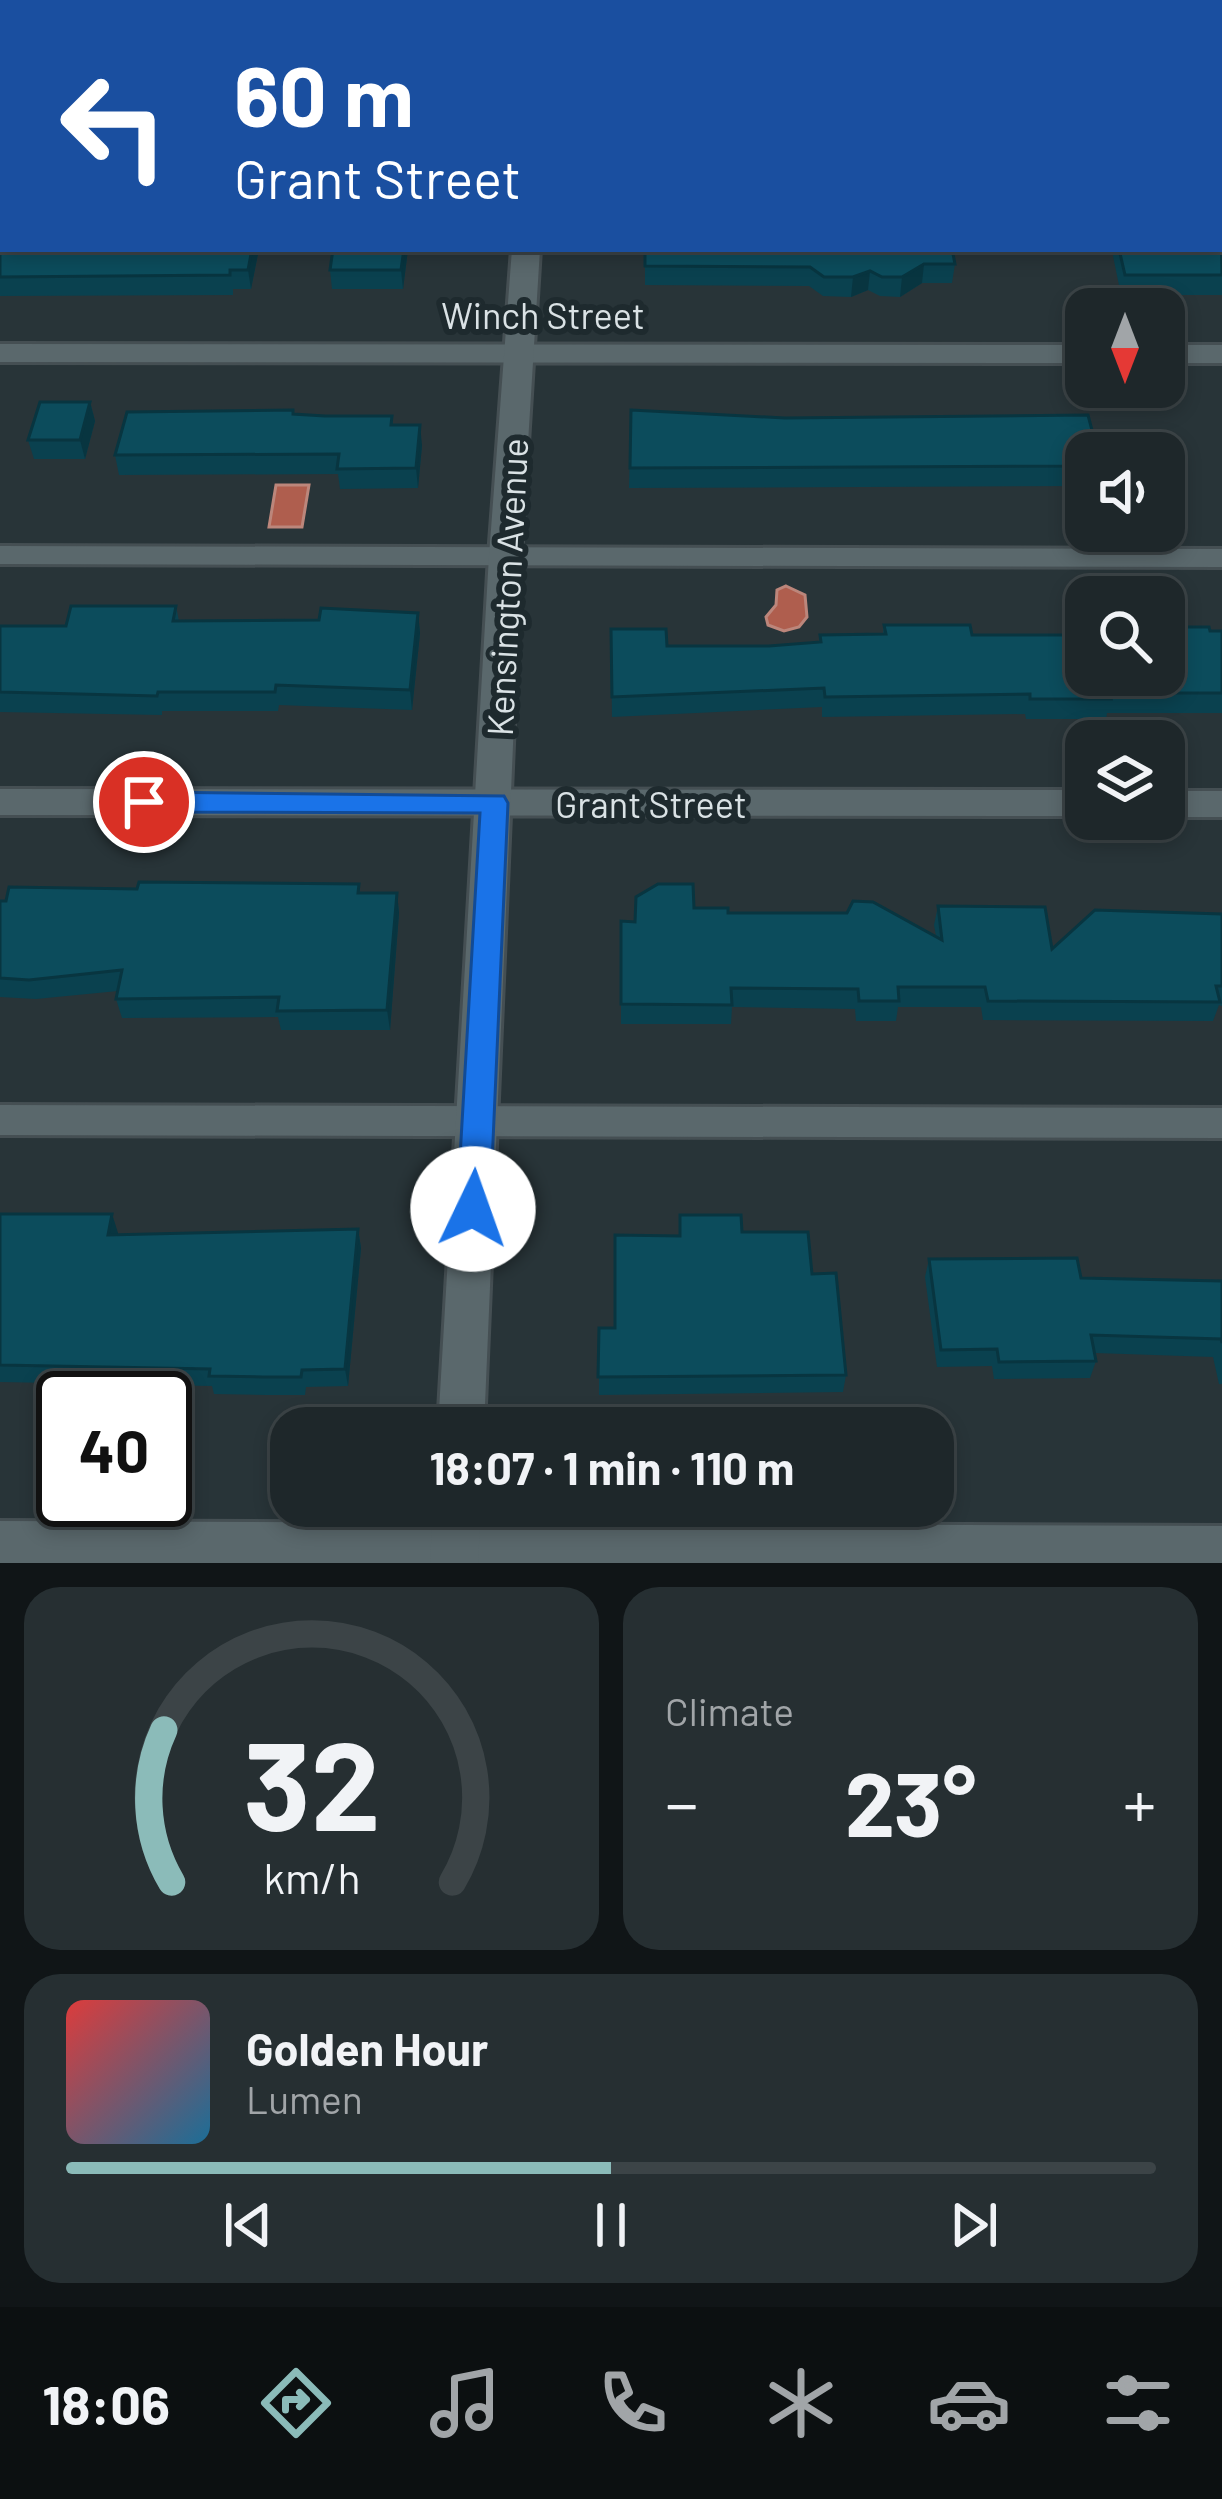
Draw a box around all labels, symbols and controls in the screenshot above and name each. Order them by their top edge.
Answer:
text: 60 m [234,43,414,144]
icon: left [36,48,192,204]
text: Grant Street [234,145,521,210]
north arrow [1065,288,1185,408]
map controls [1065,288,1185,840]
street label: Winch Street [441,293,645,336]
button: sound [1065,432,1185,552]
street label: Kensington Avenue [477,437,535,737]
button: search [1065,576,1185,696]
button: layers [1065,720,1185,840]
pin [93,751,195,853]
icon: arrive [111,769,177,835]
street label: Grant Street [555,782,747,825]
position arrow [410,1146,536,1272]
speed limit sign: 40 [36,1371,192,1527]
text: 18:07 · 1 min · 110 m [430,1440,794,1494]
text: Climate [665,1687,794,1734]
text: 32 [243,1706,380,1856]
text: 23° [845,1747,976,1855]
text: − [665,1762,698,1841]
text: + [1123,1762,1156,1841]
text: km/h [263,1850,360,1902]
text: Golden Hour [246,2021,488,2075]
text: Lumen [246,2075,363,2122]
icon: previous [215,2192,281,2258]
icon: pause [578,2192,644,2258]
icon: next [941,2192,1007,2258]
icon: directions [254,2361,338,2445]
icon: music [423,2361,507,2445]
icon: phone [591,2361,675,2445]
icon: climate [759,2361,843,2445]
icon: car [927,2361,1011,2445]
icon: filters [1096,2361,1180,2445]
text: 18:06 [42,2371,170,2436]

